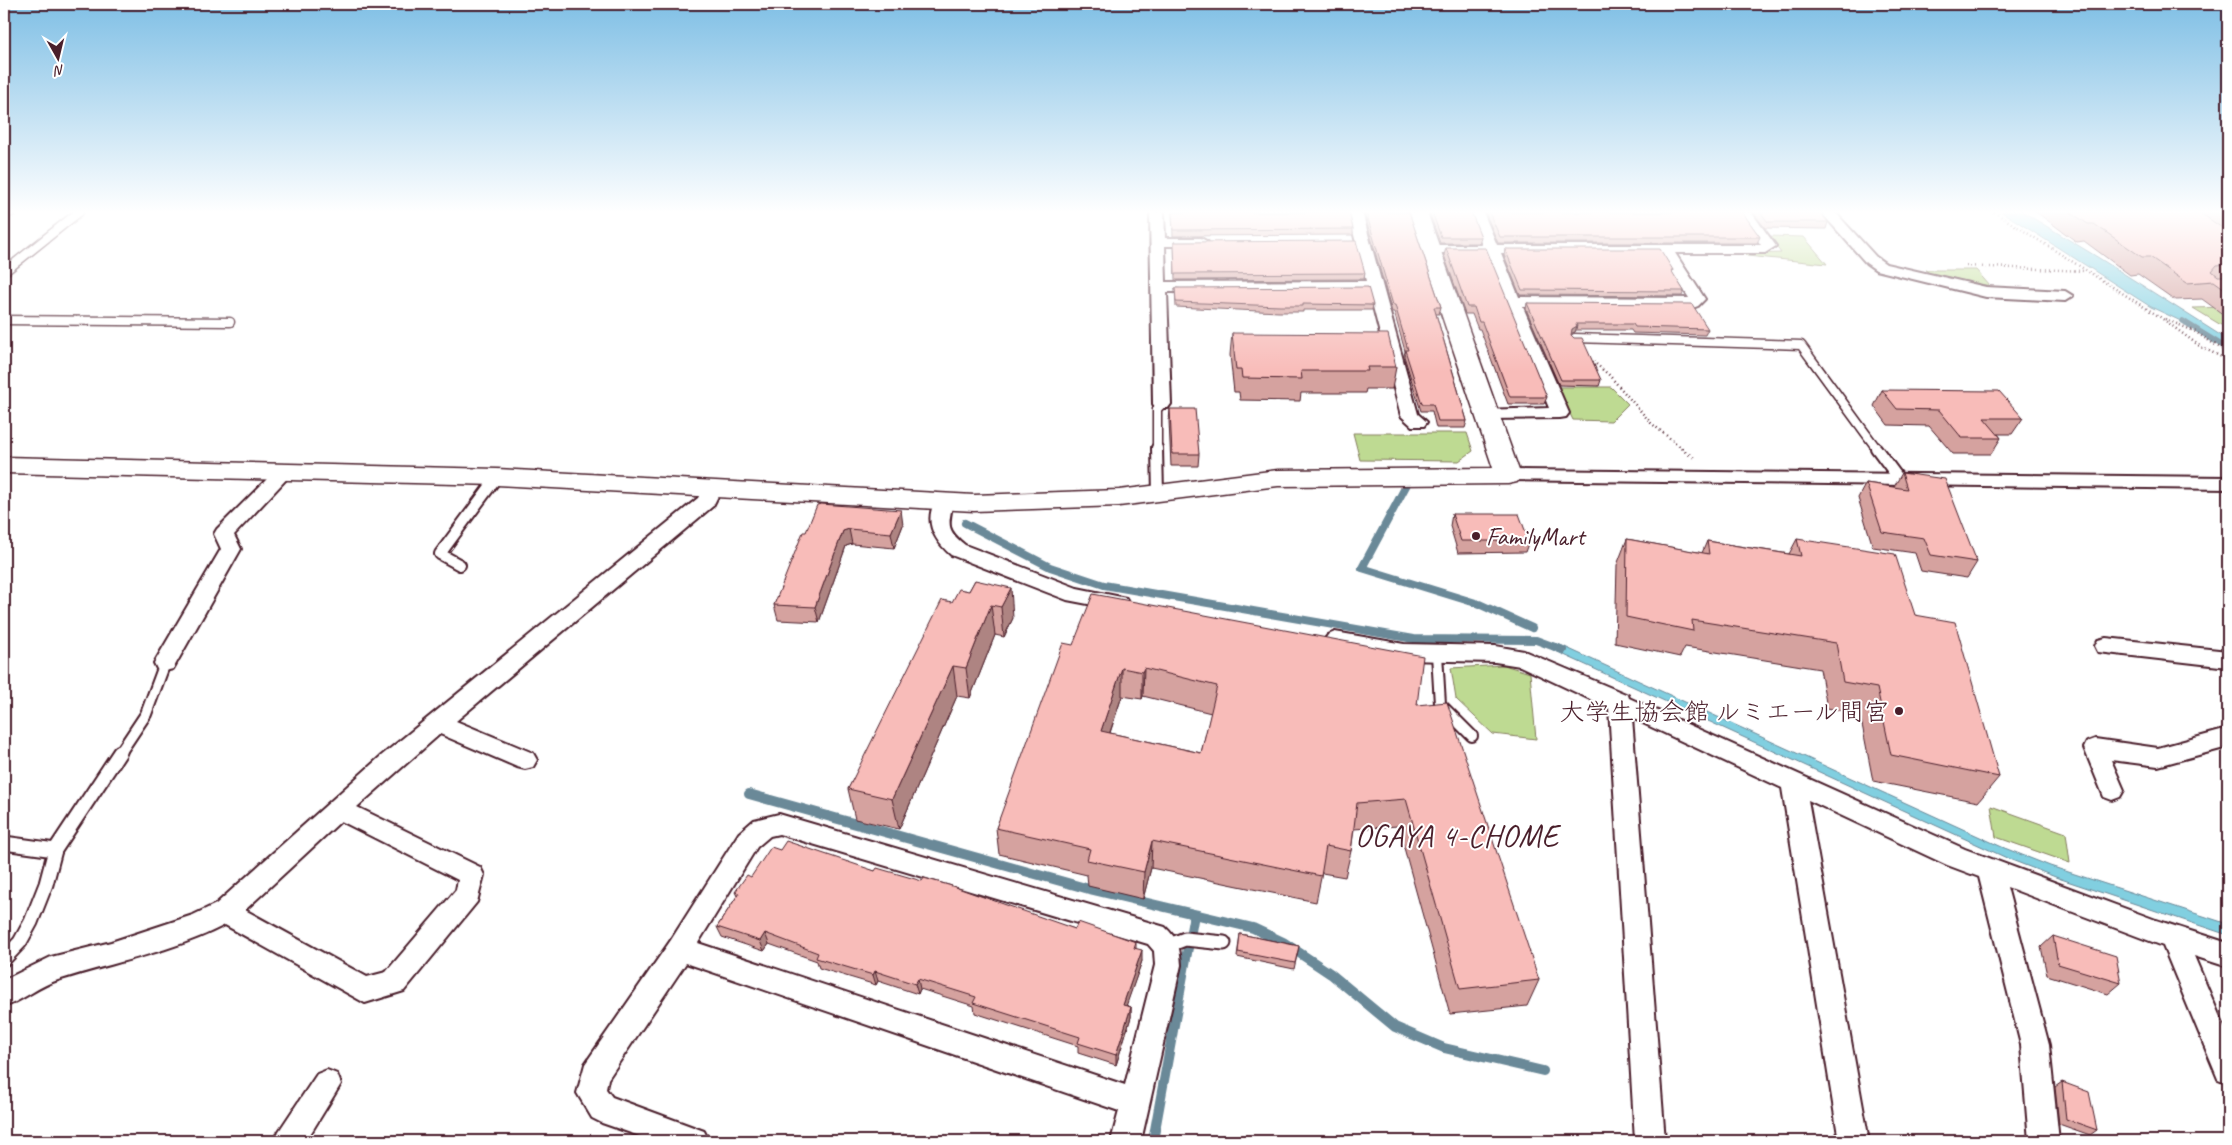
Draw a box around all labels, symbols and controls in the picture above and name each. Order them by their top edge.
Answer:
north arrow [32,32,82,82]
text: N [52,61,65,80]
place label: FamilyMart [1486,521,1587,553]
marker: FamilyMart [1470,530,1482,542]
place label: 大学生協会館 ルミエール間宮 [1559,696,1889,728]
marker: 大学生協会館 ルミエール間宮 [1893,705,1905,717]
district label: OGAYA 4-CHOME [1355,816,1562,855]

